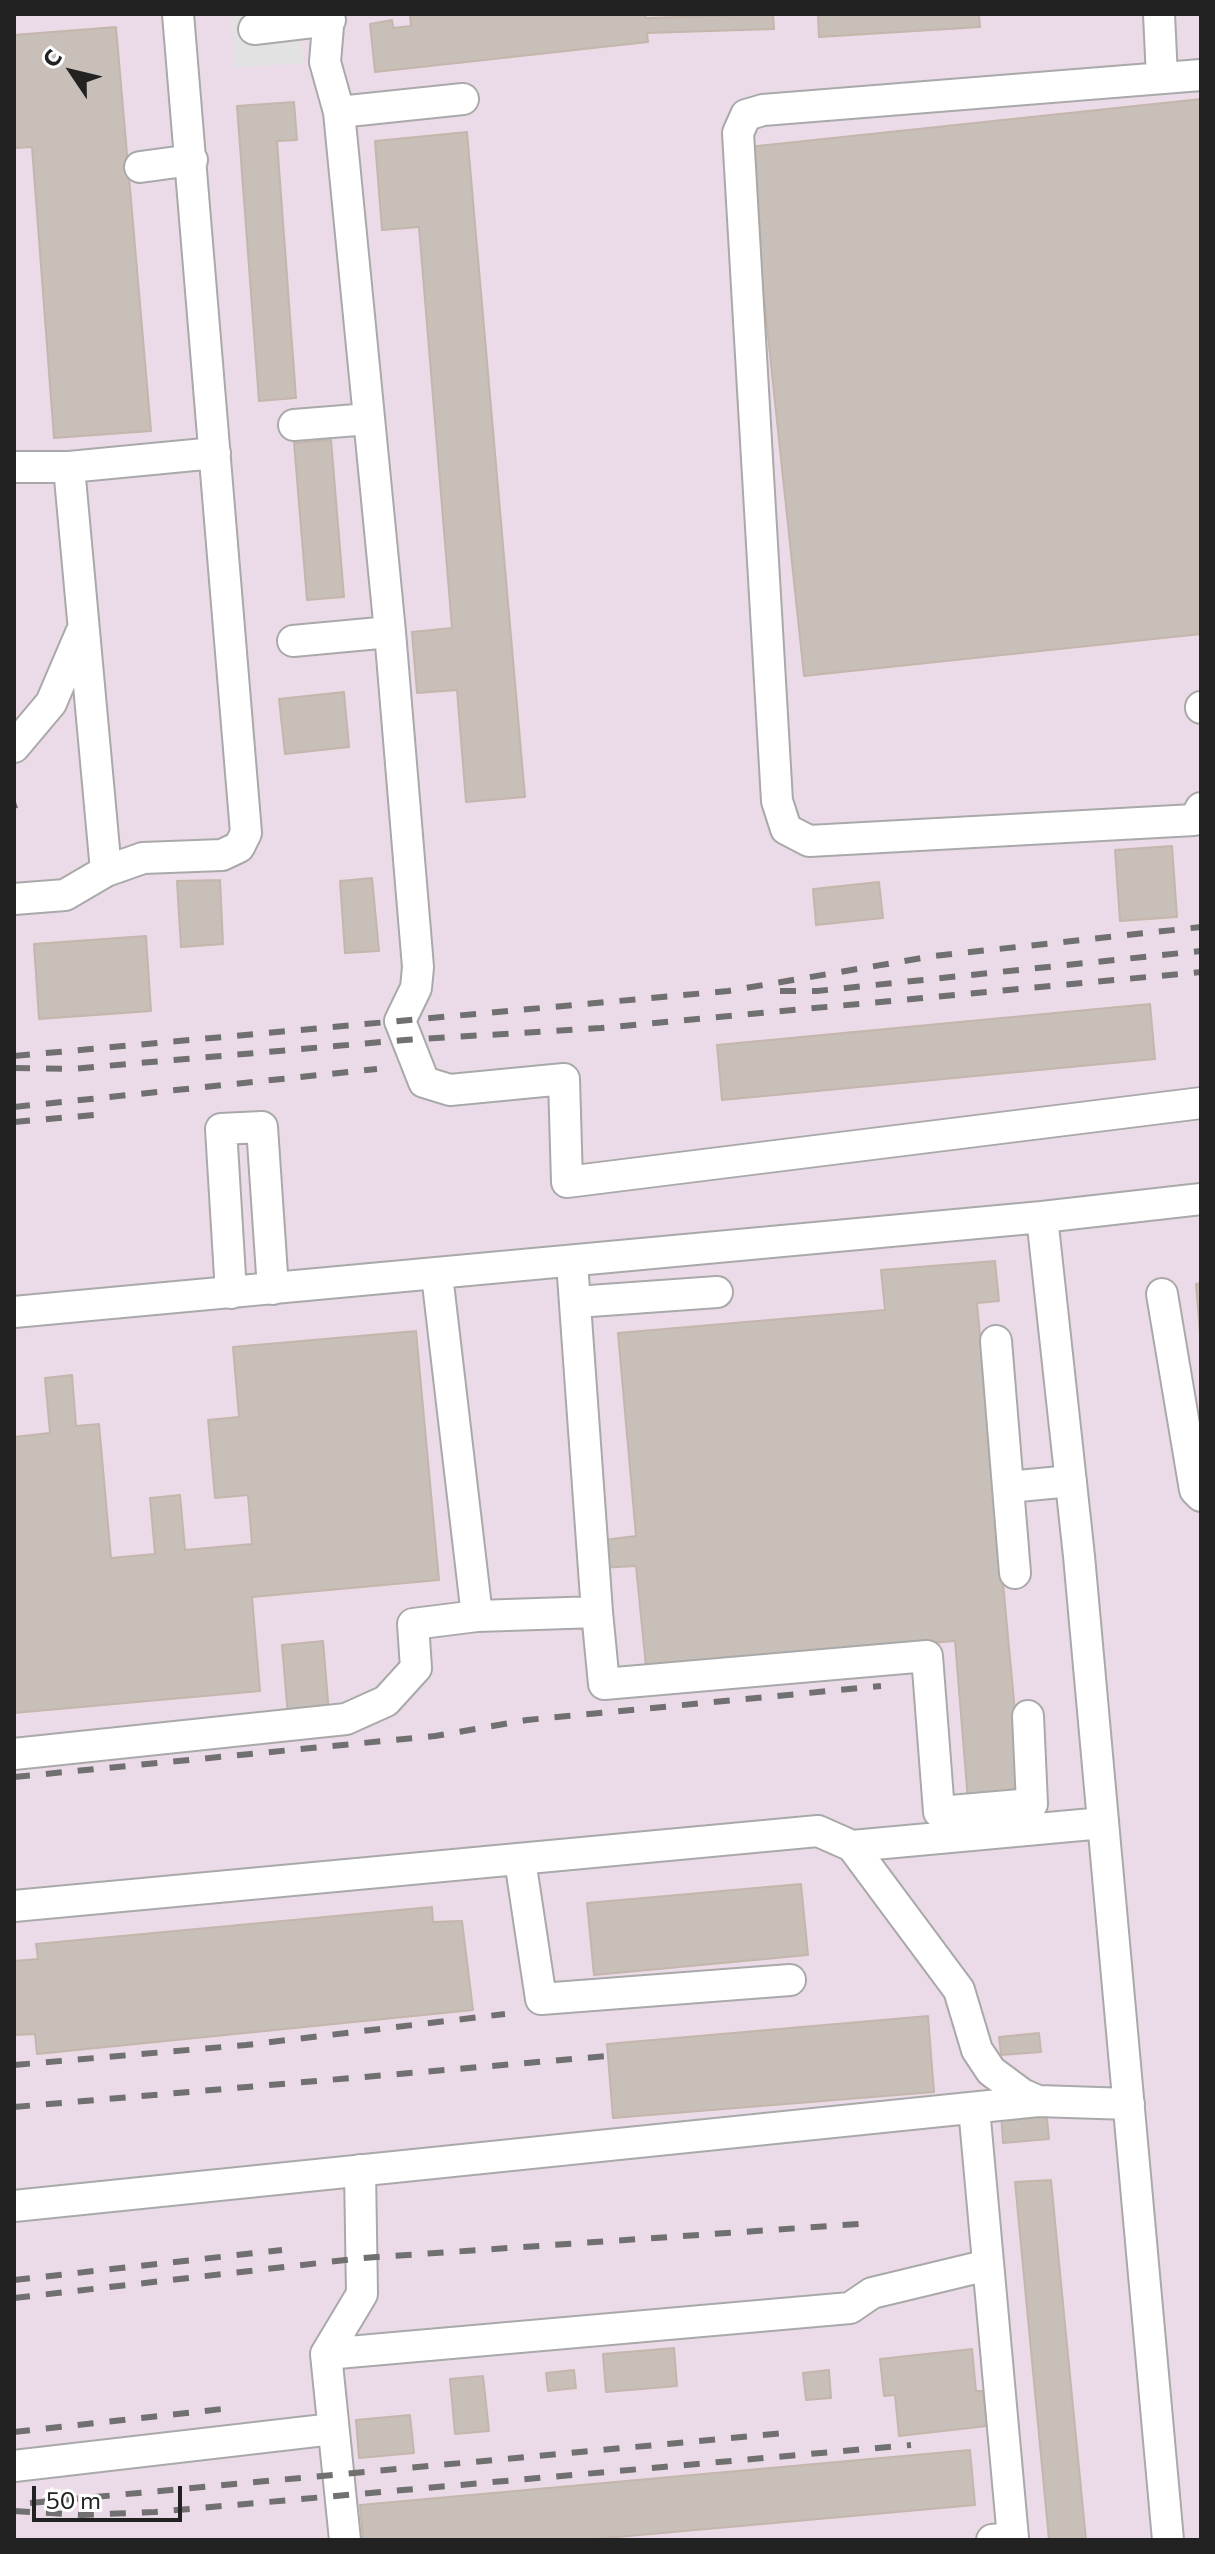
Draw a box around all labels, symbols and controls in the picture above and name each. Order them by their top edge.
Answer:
north arrow [32,32,112,112]
text: С [37,44,67,72]
scale bar [36,2470,186,2520]
text: 50 m [46,2485,101,2514]

